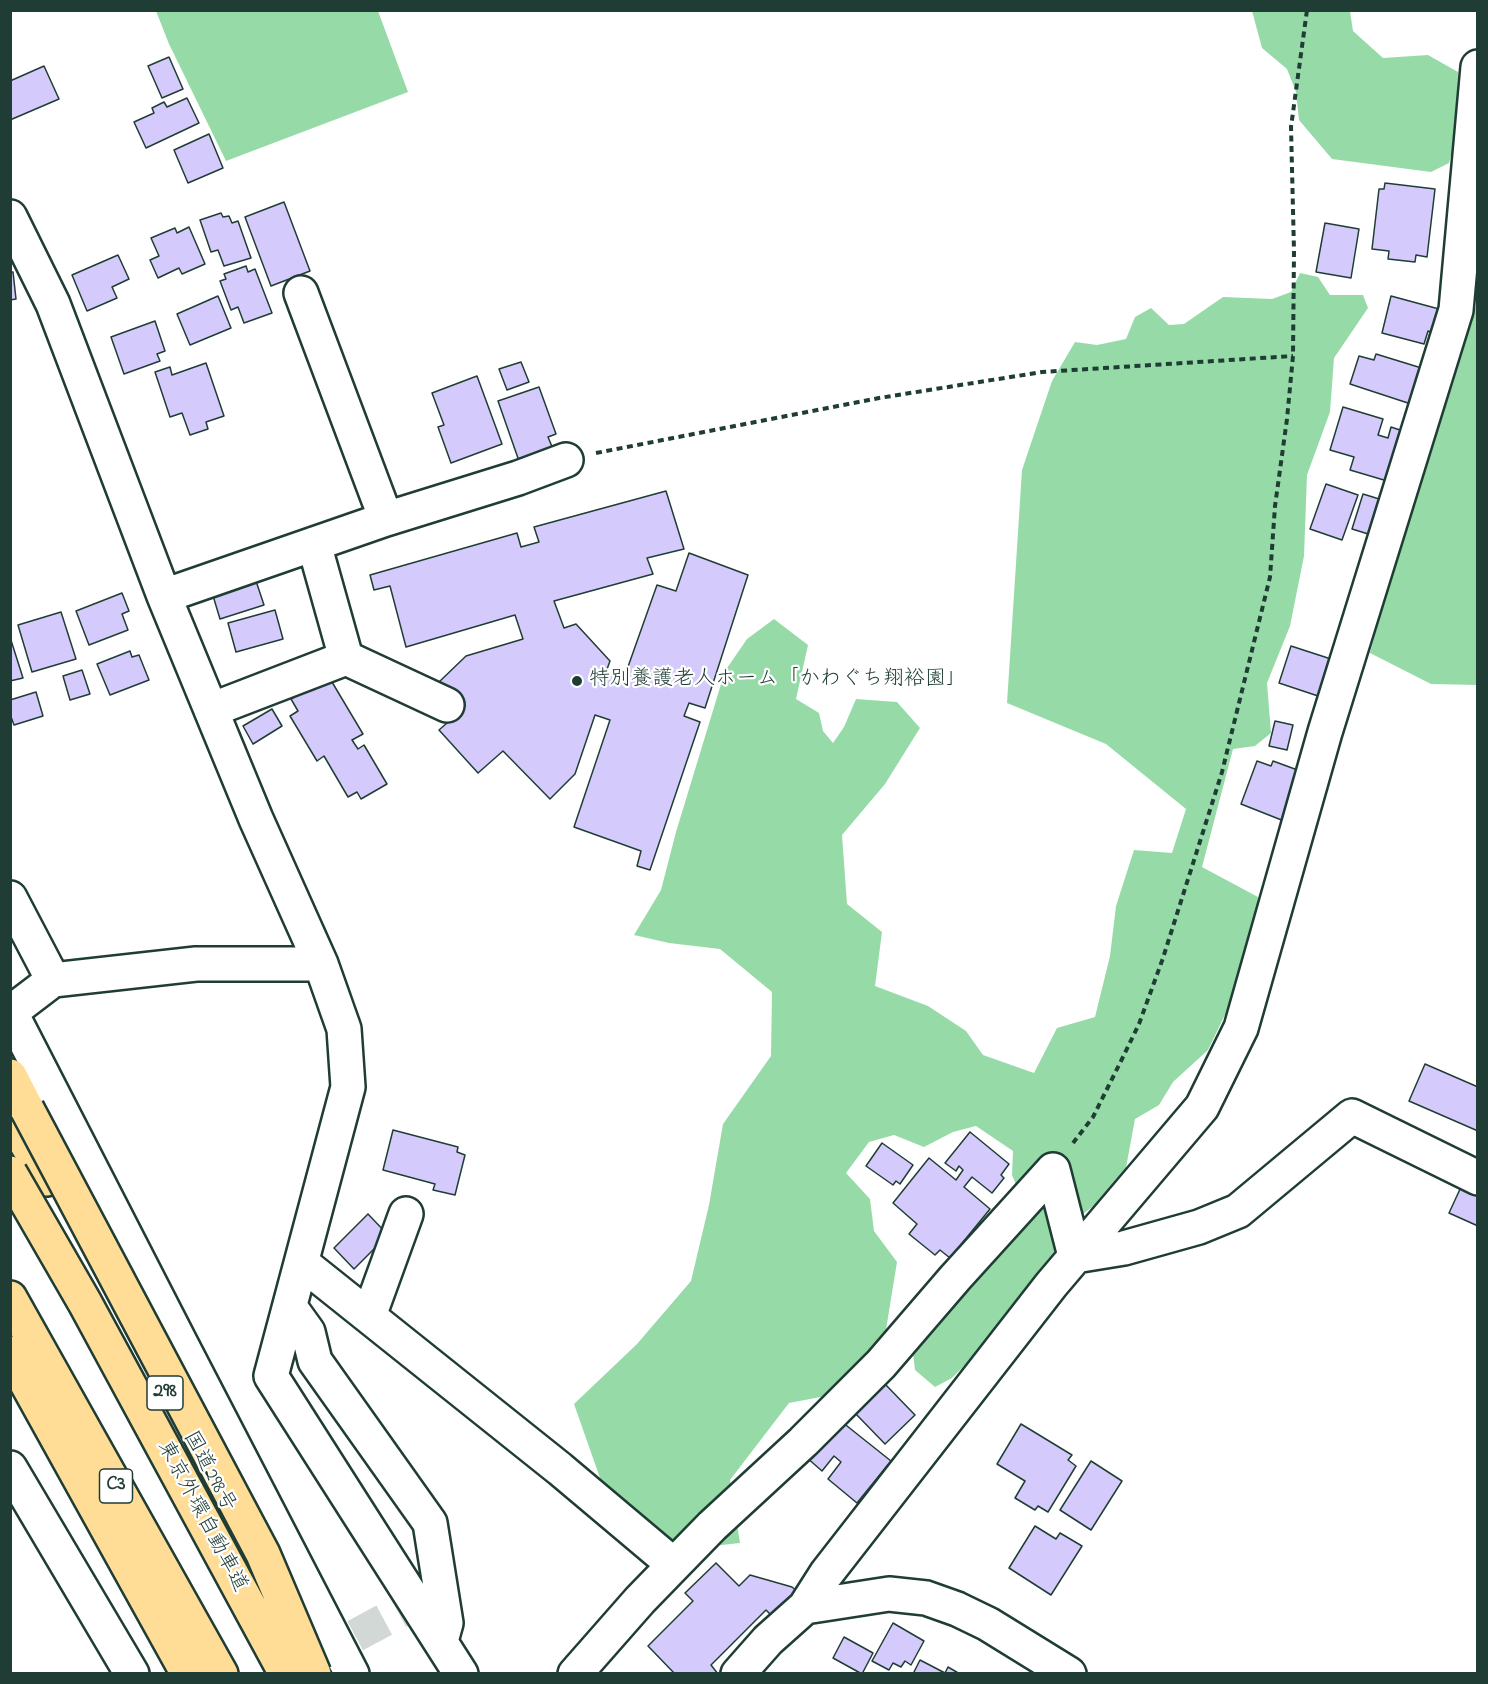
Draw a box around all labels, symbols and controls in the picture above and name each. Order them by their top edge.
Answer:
place label: 特別養護老人ホーム「かわぐち翔裕園」 [589,668,967,694]
marker: 特別養護老人ホーム「かわぐち翔裕園」 [570,674,584,688]
road number: 298 [147,1376,183,1410]
street label: 国道298号 [176,1427,240,1517]
street label: 東京外環自動車道 [150,1437,252,1597]
road number: C3 [100,1469,132,1503]

